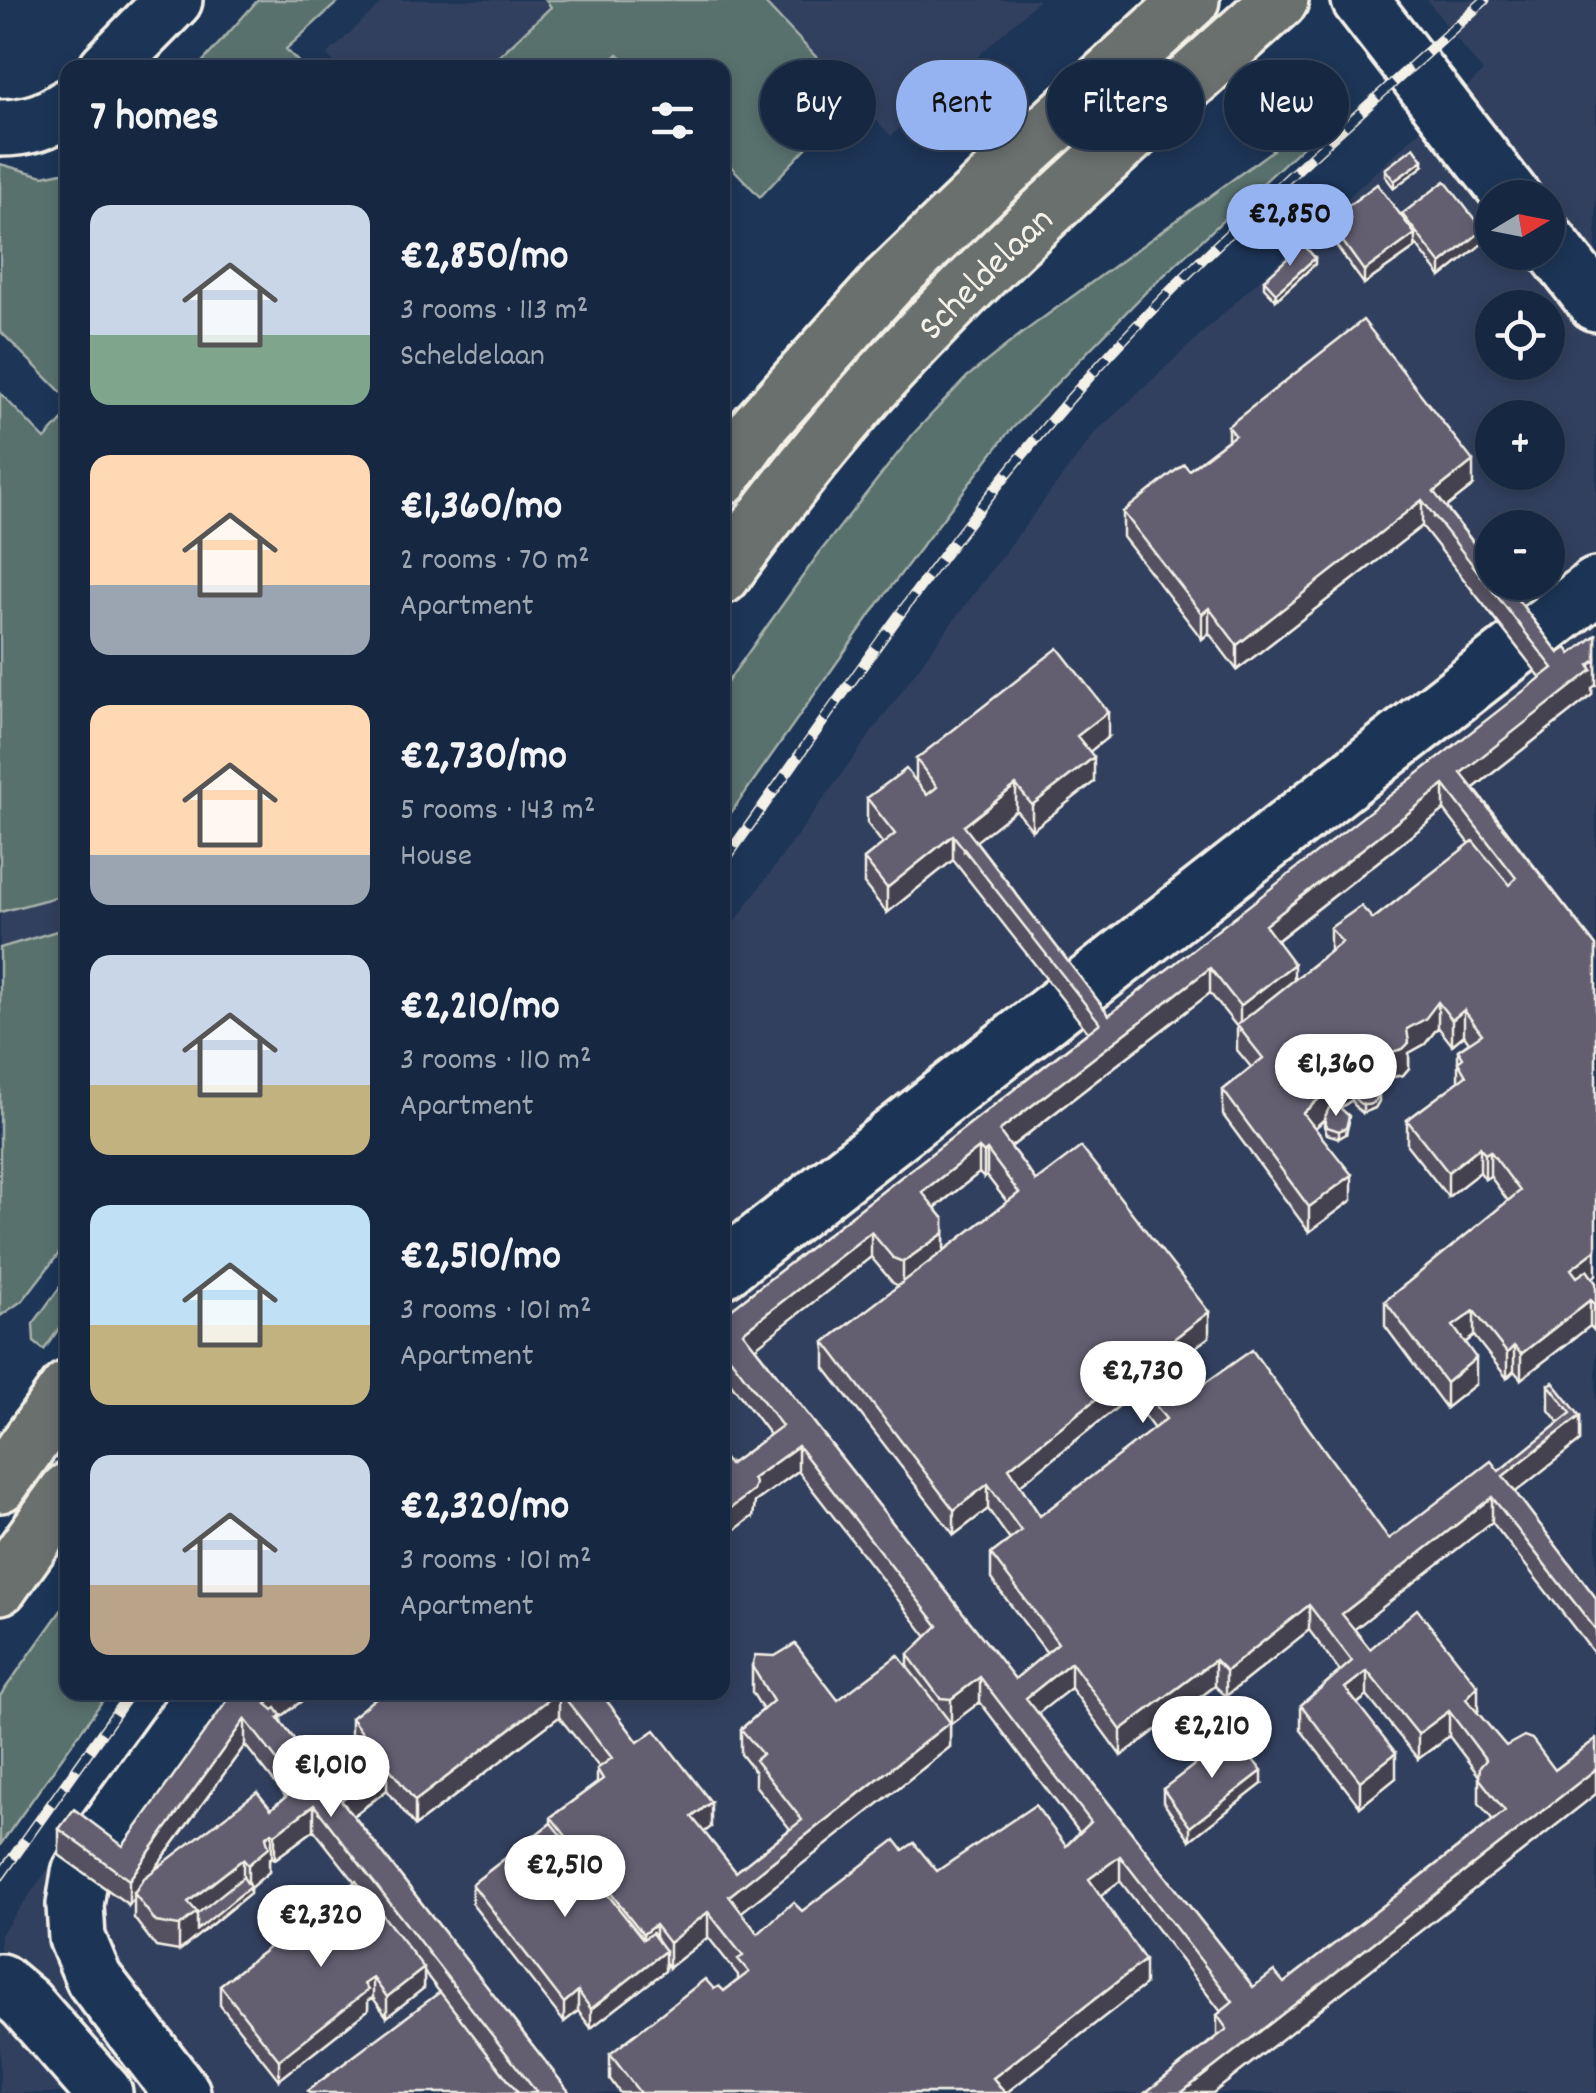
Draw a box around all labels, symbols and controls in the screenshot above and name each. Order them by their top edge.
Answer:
chip: Buy [760,60,876,150]
chip: Rent [896,60,1027,150]
chip: Filters [1047,60,1204,150]
chip: New [1224,60,1349,150]
text: 7 homes [90,90,219,150]
icon: filters [645,93,700,148]
north arrow [1475,180,1565,270]
map controls [1475,180,1565,600]
pin: €2,850 [1209,184,1371,269]
text: €2,850 [1248,193,1332,239]
street label: Scheldelaan [907,196,1068,355]
text: €2,850/mo [400,229,568,289]
icon: home [170,245,290,365]
text: 3 rooms · 113 m² [400,289,589,335]
button: locate [1475,290,1565,380]
text: Scheldelaan [400,335,545,381]
button: + [1475,400,1565,490]
text: €1,360/mo [400,479,562,539]
icon: home [170,495,290,615]
button: − [1475,510,1565,600]
text: 2 rooms · 70 m² [400,539,590,585]
text: Apartment [400,585,534,631]
text: €2,730/mo [400,729,567,789]
icon: home [170,745,290,865]
text: 5 rooms · 143 m² [400,789,595,835]
text: House [400,835,472,881]
text: €2,210/mo [400,979,560,1039]
icon: home [170,995,290,1115]
pin: €1,360 [1255,1034,1417,1119]
text: 3 rooms · 110 m² [400,1039,592,1085]
text: €1,360 [1297,1043,1375,1089]
text: Apartment [400,1085,534,1131]
text: €2,510/mo [400,1229,561,1289]
icon: home [170,1245,290,1365]
text: 3 rooms · 101 m² [400,1289,592,1335]
text: Apartment [400,1335,534,1381]
pin: €2,730 [1062,1341,1224,1426]
text: €2,730 [1102,1350,1184,1396]
text: €2,320/mo [400,1479,569,1539]
icon: home [170,1495,290,1615]
text: 3 rooms · 101 m² [400,1539,592,1585]
text: Apartment [400,1585,534,1631]
pin: €2,210 [1131,1696,1293,1781]
text: €2,210 [1174,1705,1250,1751]
pin: €1,010 [250,1735,412,1820]
text: €1,010 [295,1744,367,1790]
pin: €2,510 [484,1835,646,1920]
text: €2,510 [526,1844,604,1890]
pin: €2,320 [240,1885,402,1970]
text: €2,320 [279,1894,363,1940]

